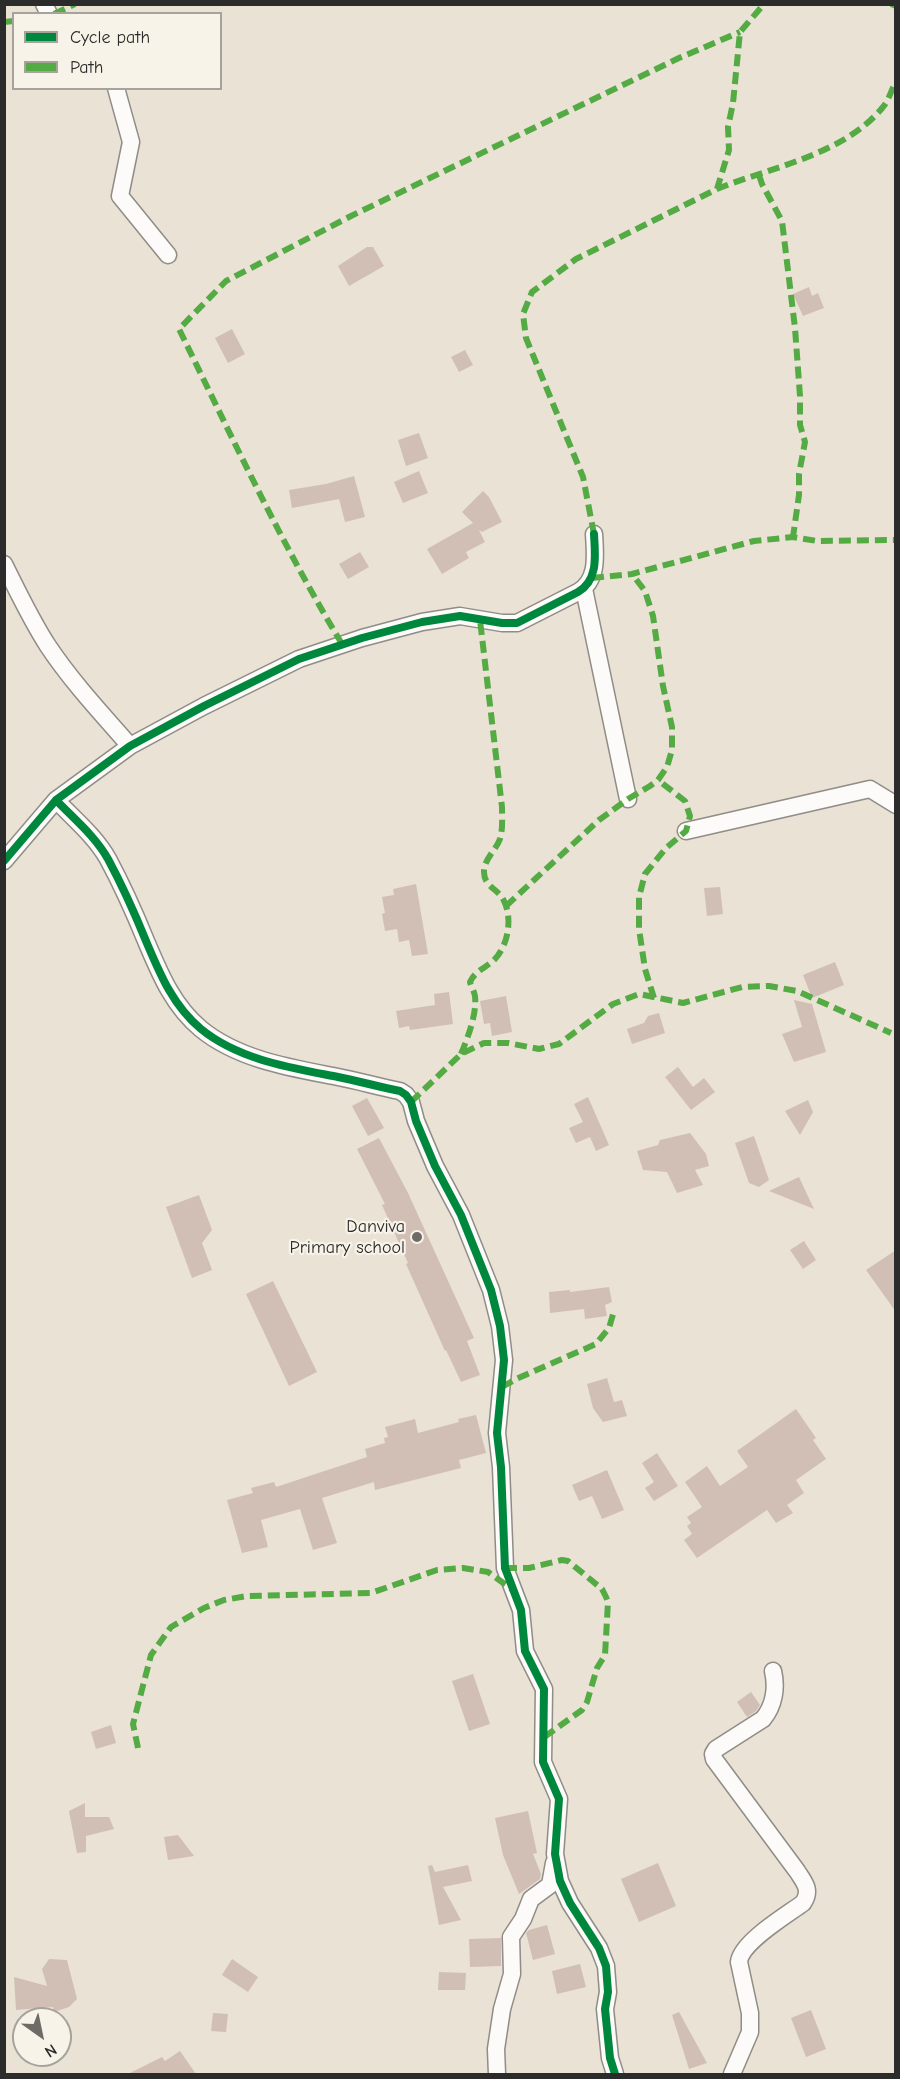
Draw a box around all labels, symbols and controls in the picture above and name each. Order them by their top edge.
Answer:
legend [12,12,222,90]
text: Cycle path [70,27,150,48]
text: Path [70,57,103,78]
place label: Danviva Primary school [290,1216,405,1258]
marker: Danviva Primary school [410,1230,424,1244]
north arrow [12,2007,72,2067]
text: N [41,2040,60,2061]

